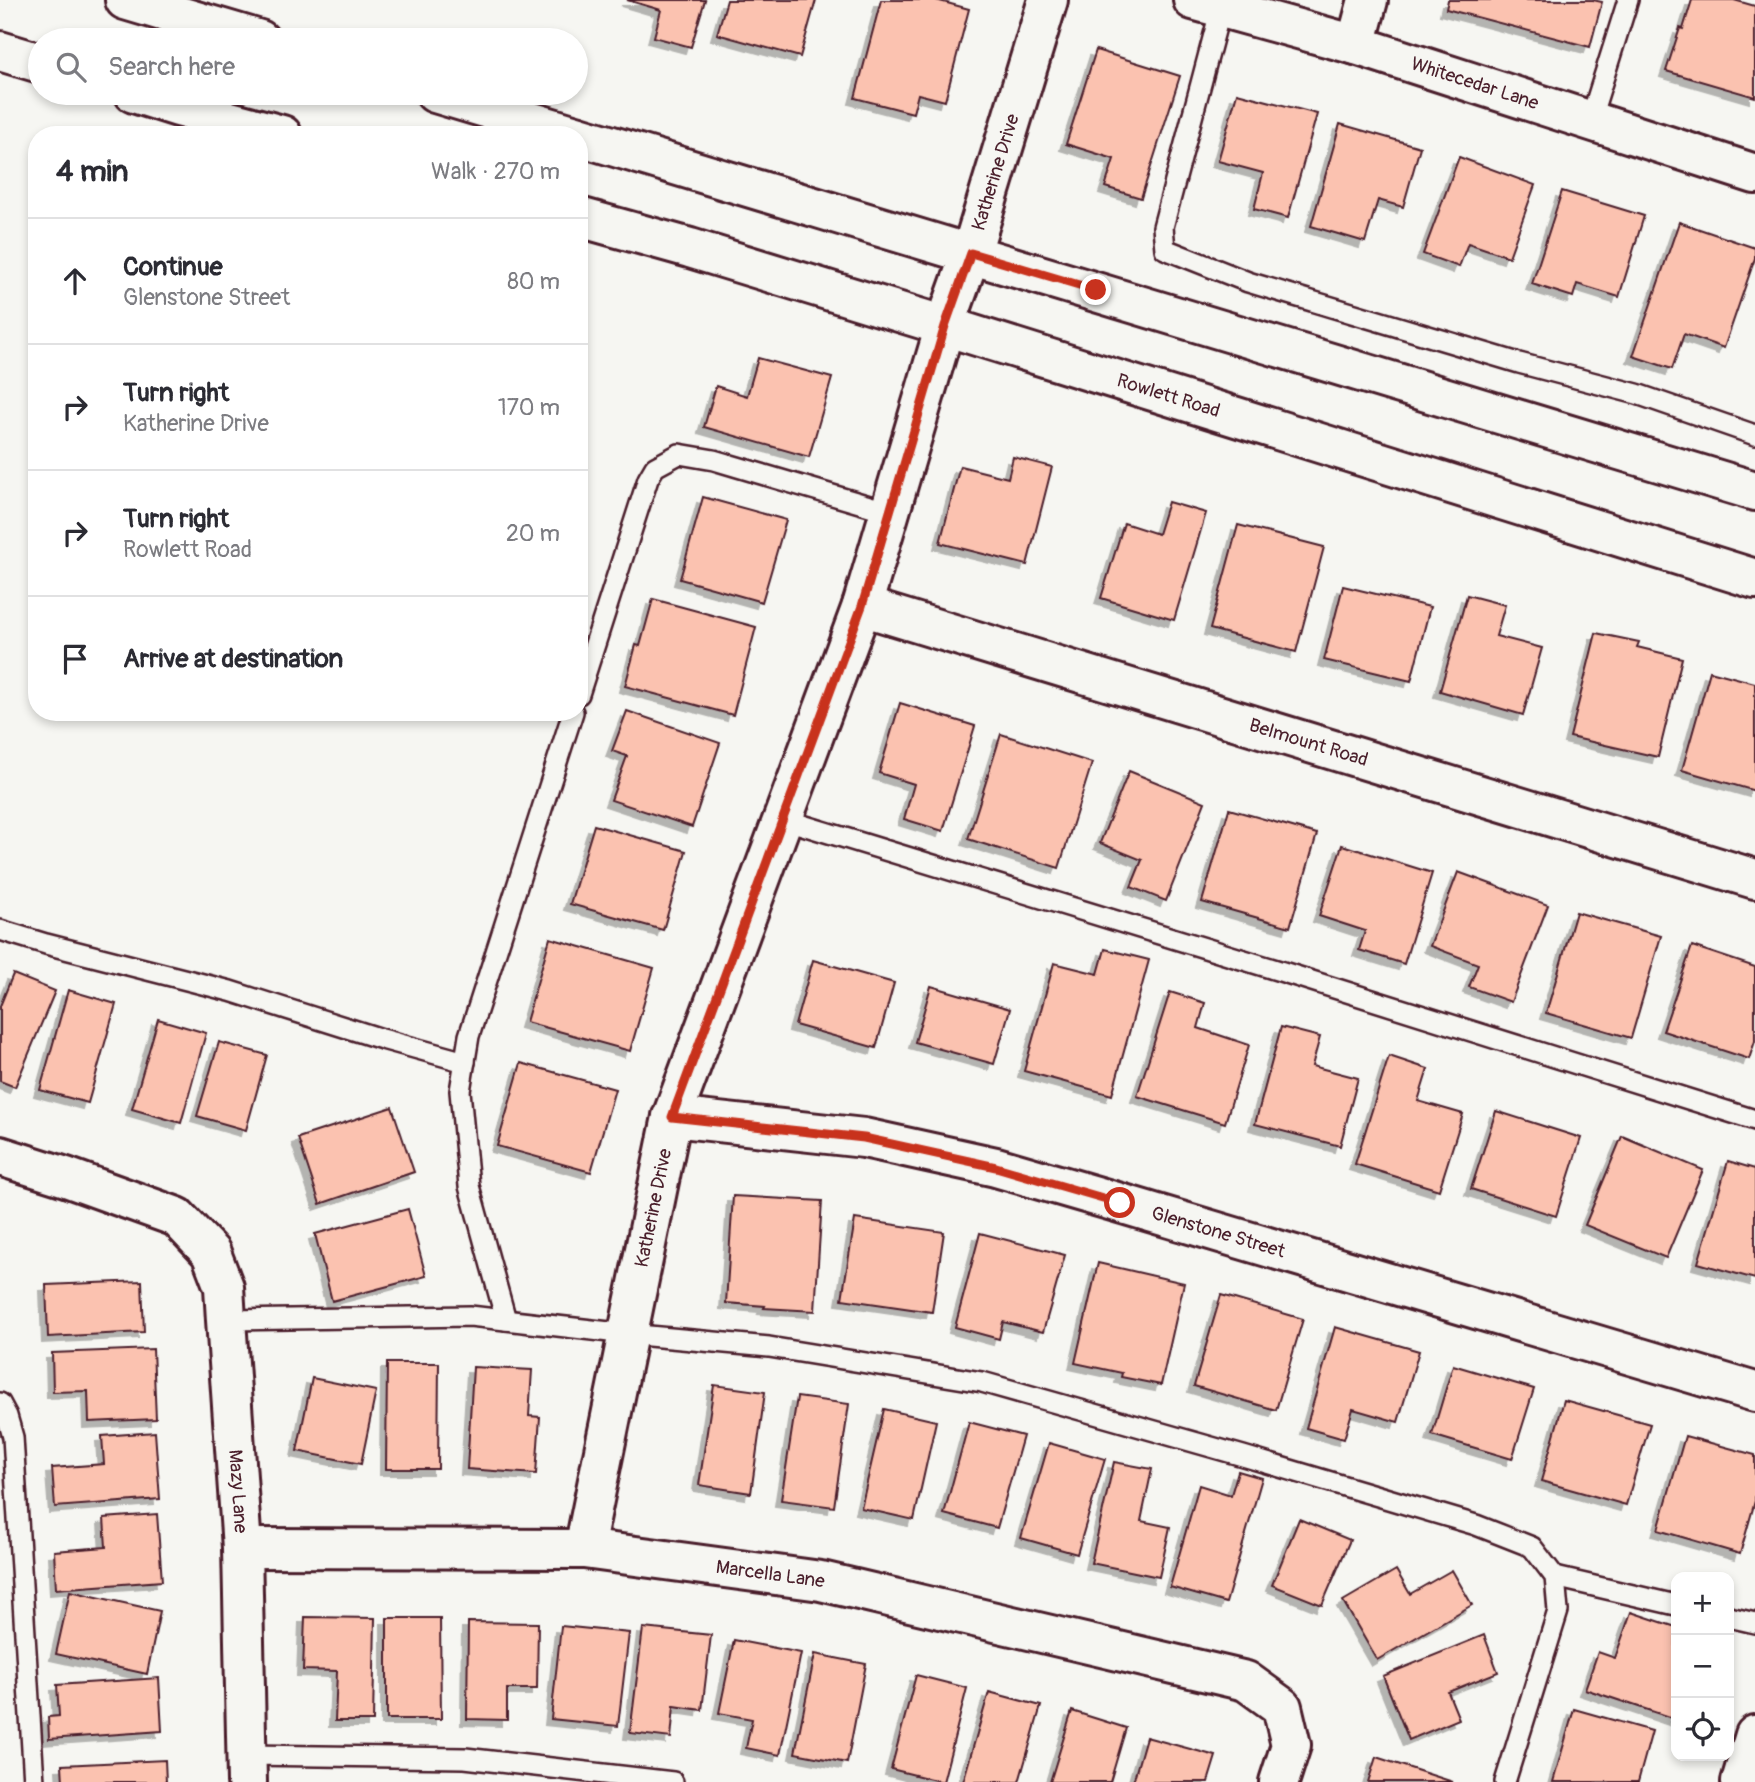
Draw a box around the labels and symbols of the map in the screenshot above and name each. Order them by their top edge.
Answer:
street label: Whitecedar Lane [1408,52,1542,115]
street label: Katherine Drive [967,110,1025,233]
route end [1080,274,1111,305]
street label: Rowlett Road [1114,368,1223,423]
street label: Belmount Road [1246,713,1371,772]
street label: Katherine Drive [630,1146,677,1269]
route start [1104,1187,1135,1218]
street label: Glenstone Street [1149,1201,1288,1264]
street label: Mazy Lane [223,1449,253,1535]
street label: Marcella Lane [714,1555,827,1593]

